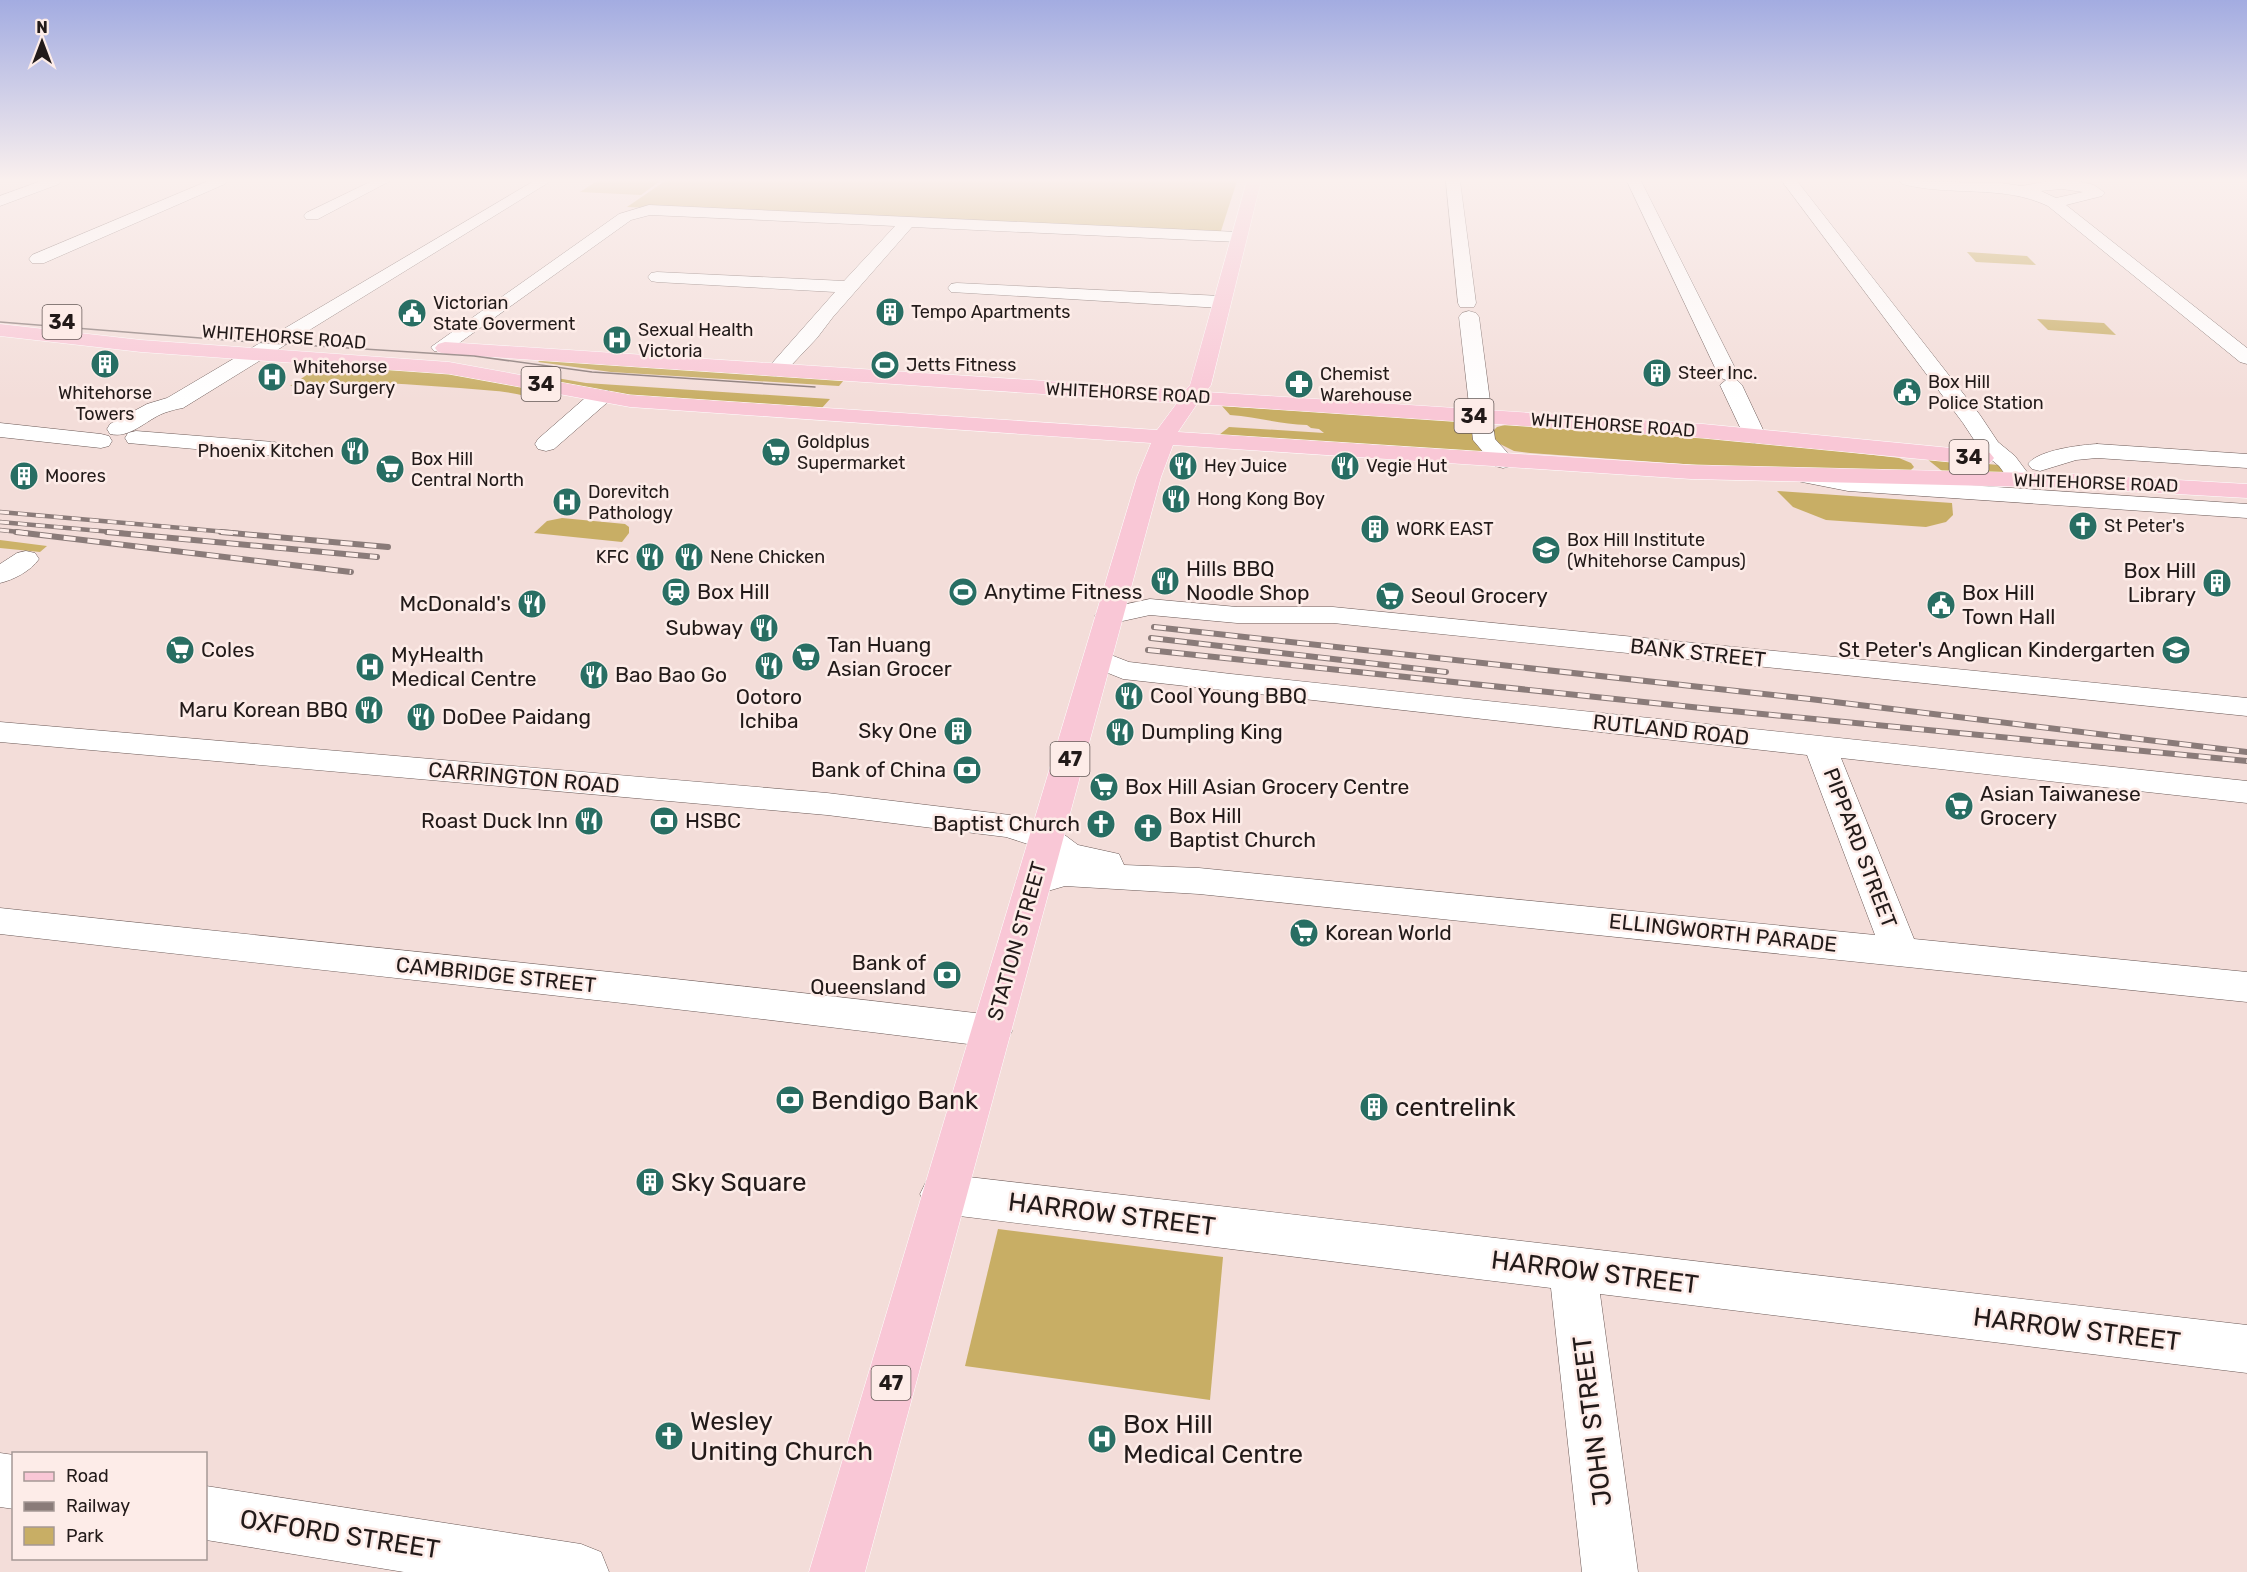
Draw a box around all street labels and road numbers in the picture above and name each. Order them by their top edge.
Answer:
road number: 34 [42,305,82,339]
street label: WHITEHORSE ROAD [201,320,367,354]
road number: 34 [522,367,560,401]
street label: WHITEHORSE ROAD [1045,378,1211,408]
road number: 34 [1454,399,1494,433]
street label: WHITEHORSE ROAD [1530,408,1696,442]
road number: 34 [1950,440,1988,474]
street label: WHITEHORSE ROAD [2013,469,2179,497]
street label: BANK STREET [1629,633,1767,672]
street label: RUTLAND ROAD [1592,709,1750,750]
road number: 47 [1050,742,1090,776]
street label: CARRINGTON ROAD [427,757,621,798]
street label: PIPPARD STREET [1818,764,1902,931]
street label: STATION STREET [982,858,1051,1023]
street label: ELLINGWORTH PARADE [1608,908,1838,957]
street label: CAMBRIDGE STREET [395,952,597,997]
street label: HARROW STREET [1006,1186,1217,1243]
street label: HARROW STREET [1489,1244,1700,1301]
street label: HARROW STREET [1971,1301,2182,1358]
street label: JOHN STREET [1567,1334,1618,1508]
road number: 47 [872,1366,910,1400]
street label: OXFORD STREET [238,1503,442,1566]

